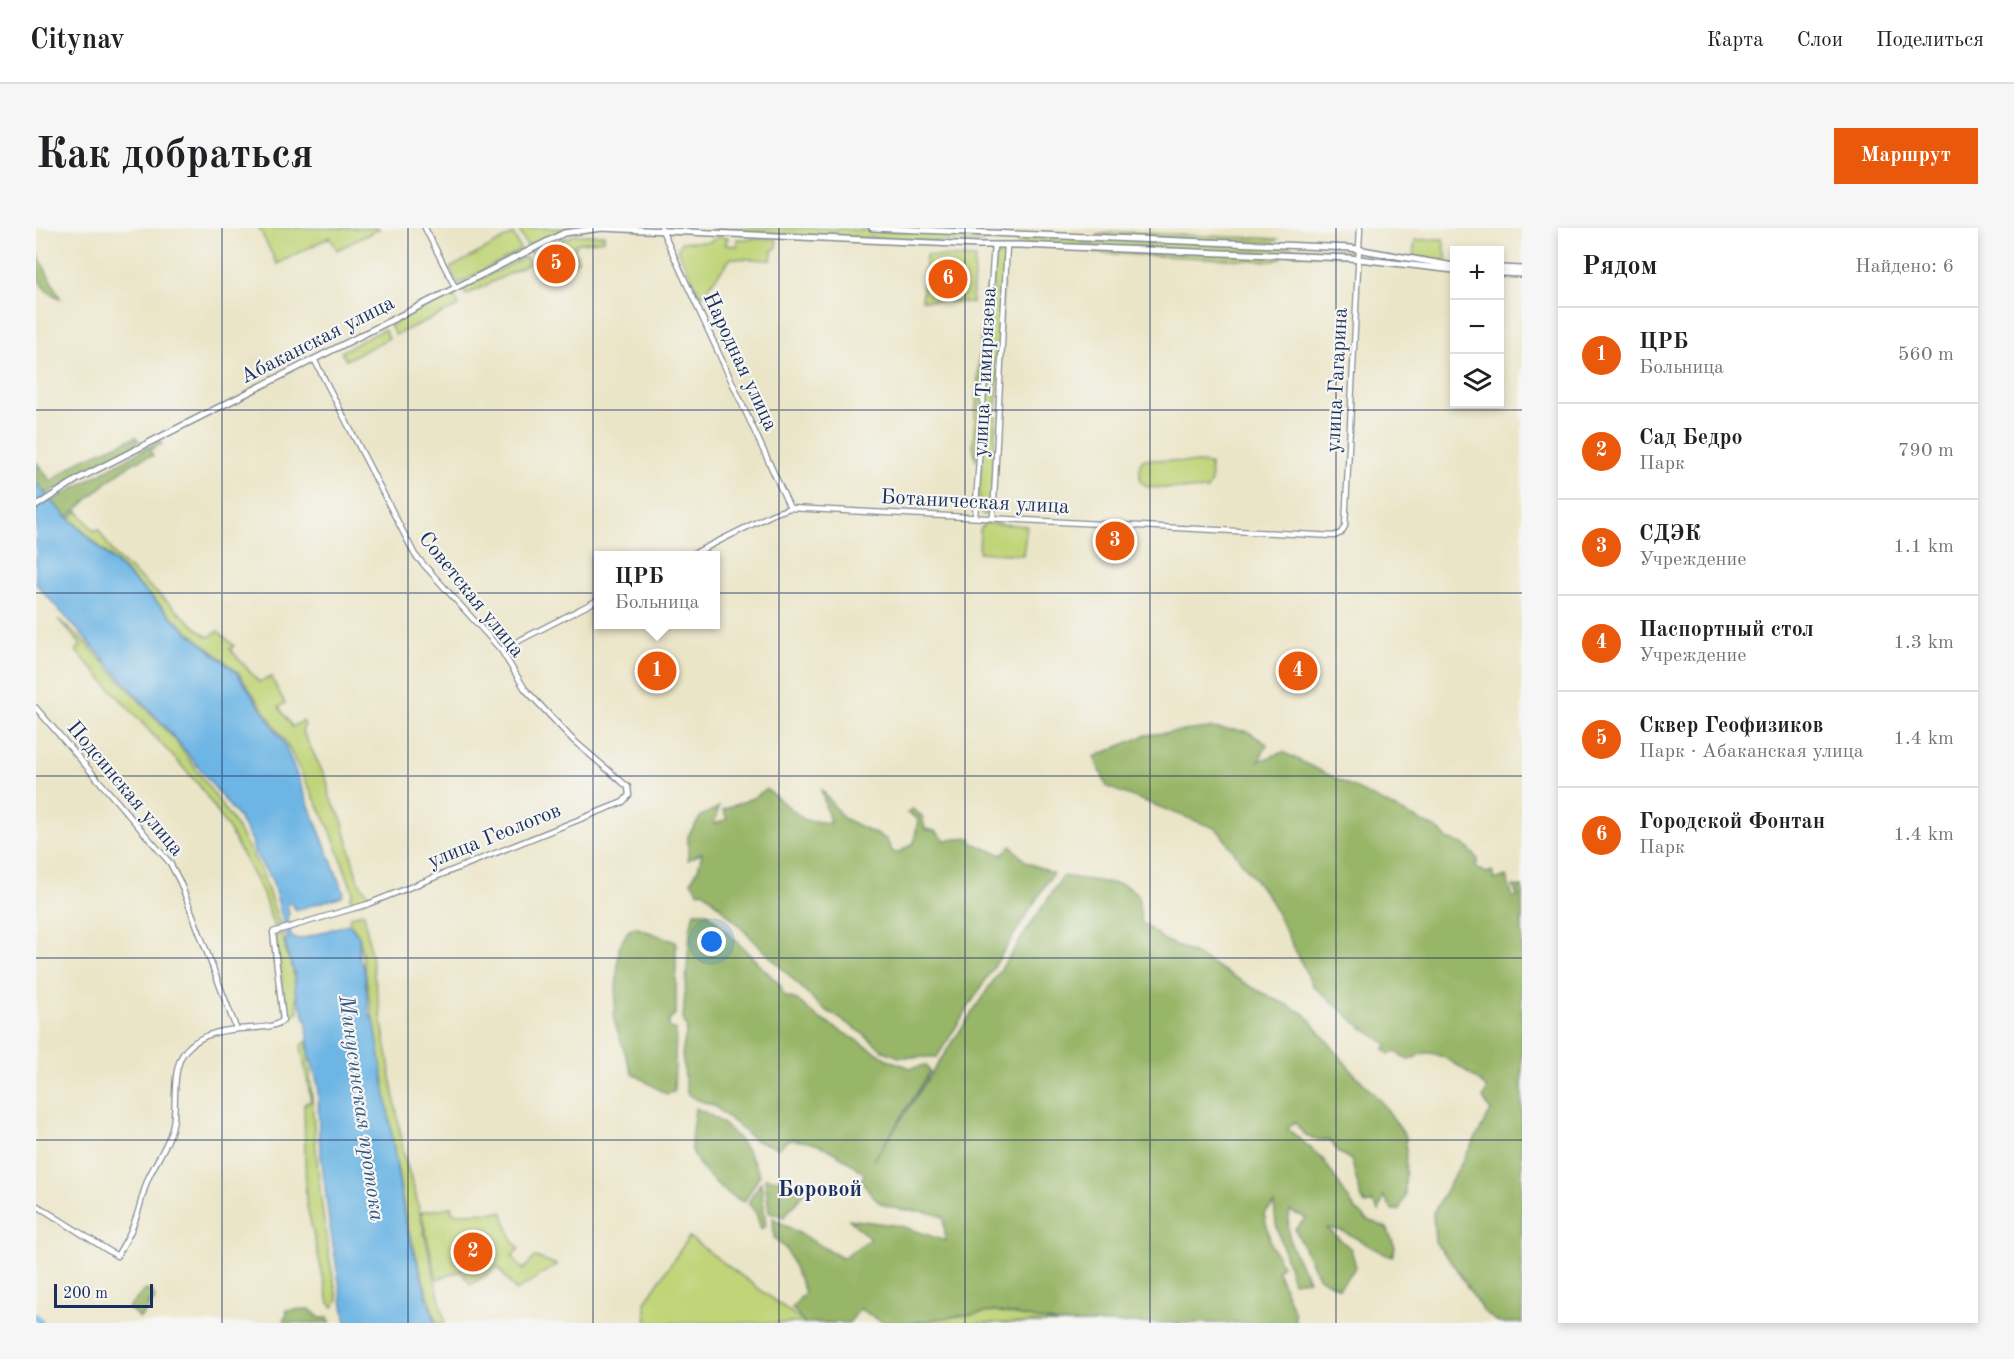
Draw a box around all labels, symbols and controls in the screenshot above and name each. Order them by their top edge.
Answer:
text: Citynav [30,27,125,55]
text: Карта [1707,30,1764,51]
text: Слои [1797,30,1843,51]
text: Поделиться [1876,30,1984,51]
button: Маршрут [1834,128,1978,184]
text: Как добраться [36,135,313,177]
pin: 5 [536,242,576,286]
map controls [1450,246,1504,408]
button: + [1450,246,1504,300]
text: Рядом [1582,254,1657,280]
pin: 6 [928,256,968,302]
text: Найдено: 6 [1855,257,1954,277]
street label: улица Тимирязева [971,286,1000,458]
street label: Народная улица [698,289,781,434]
street label: Абаканская улица [237,292,398,388]
button: − [1450,300,1504,354]
street label: улица Гагарина [1323,307,1352,453]
text: ЦРБ [1639,331,1688,353]
text: 1 [1596,345,1607,365]
text: 560 m [1898,345,1954,365]
button: layers [1450,354,1504,408]
text: Больница [1639,358,1724,378]
text: Сад Бедро [1639,427,1743,449]
text: 2 [1596,441,1607,461]
text: 790 m [1898,441,1954,461]
text: Парк [1639,454,1685,474]
street label: Ботаническая улица [880,487,1070,518]
pin: 3 [1096,518,1134,564]
text: СДЭК [1639,523,1701,545]
street label: Советская улица [414,528,528,662]
text: 3 [1596,537,1607,557]
text: 1.1 km [1893,537,1954,557]
text: Учреждение [1639,550,1747,570]
popup [594,551,720,629]
text: ЦРБ [615,566,664,588]
text: Больница [615,593,700,613]
text: Паспортный стол [1639,619,1814,641]
text: 4 [1596,633,1607,653]
text: 1.3 km [1893,633,1954,653]
text: Учреждение [1639,646,1747,666]
pin: 1 [638,648,676,694]
pin: 4 [1278,648,1318,694]
text: Сквер Геофизиков [1639,715,1824,737]
street label: Подсинская улица [62,717,187,861]
text: 5 [1596,729,1607,749]
text: 1.4 km [1893,729,1954,749]
text: Парк · Абаканская улица [1639,742,1864,762]
street label: улица Геологов [425,800,564,873]
text: Городской Фонтан [1639,811,1825,833]
text: 6 [1596,825,1607,845]
text: 1.4 km [1893,825,1954,845]
text: Парк [1639,838,1685,858]
your location [697,927,726,956]
water label: Минусинская протока [334,993,388,1223]
district label: Боровой [778,1179,862,1201]
pin: 2 [454,1230,492,1274]
scale bar [54,1281,153,1308]
text: 200 m [63,1286,108,1302]

